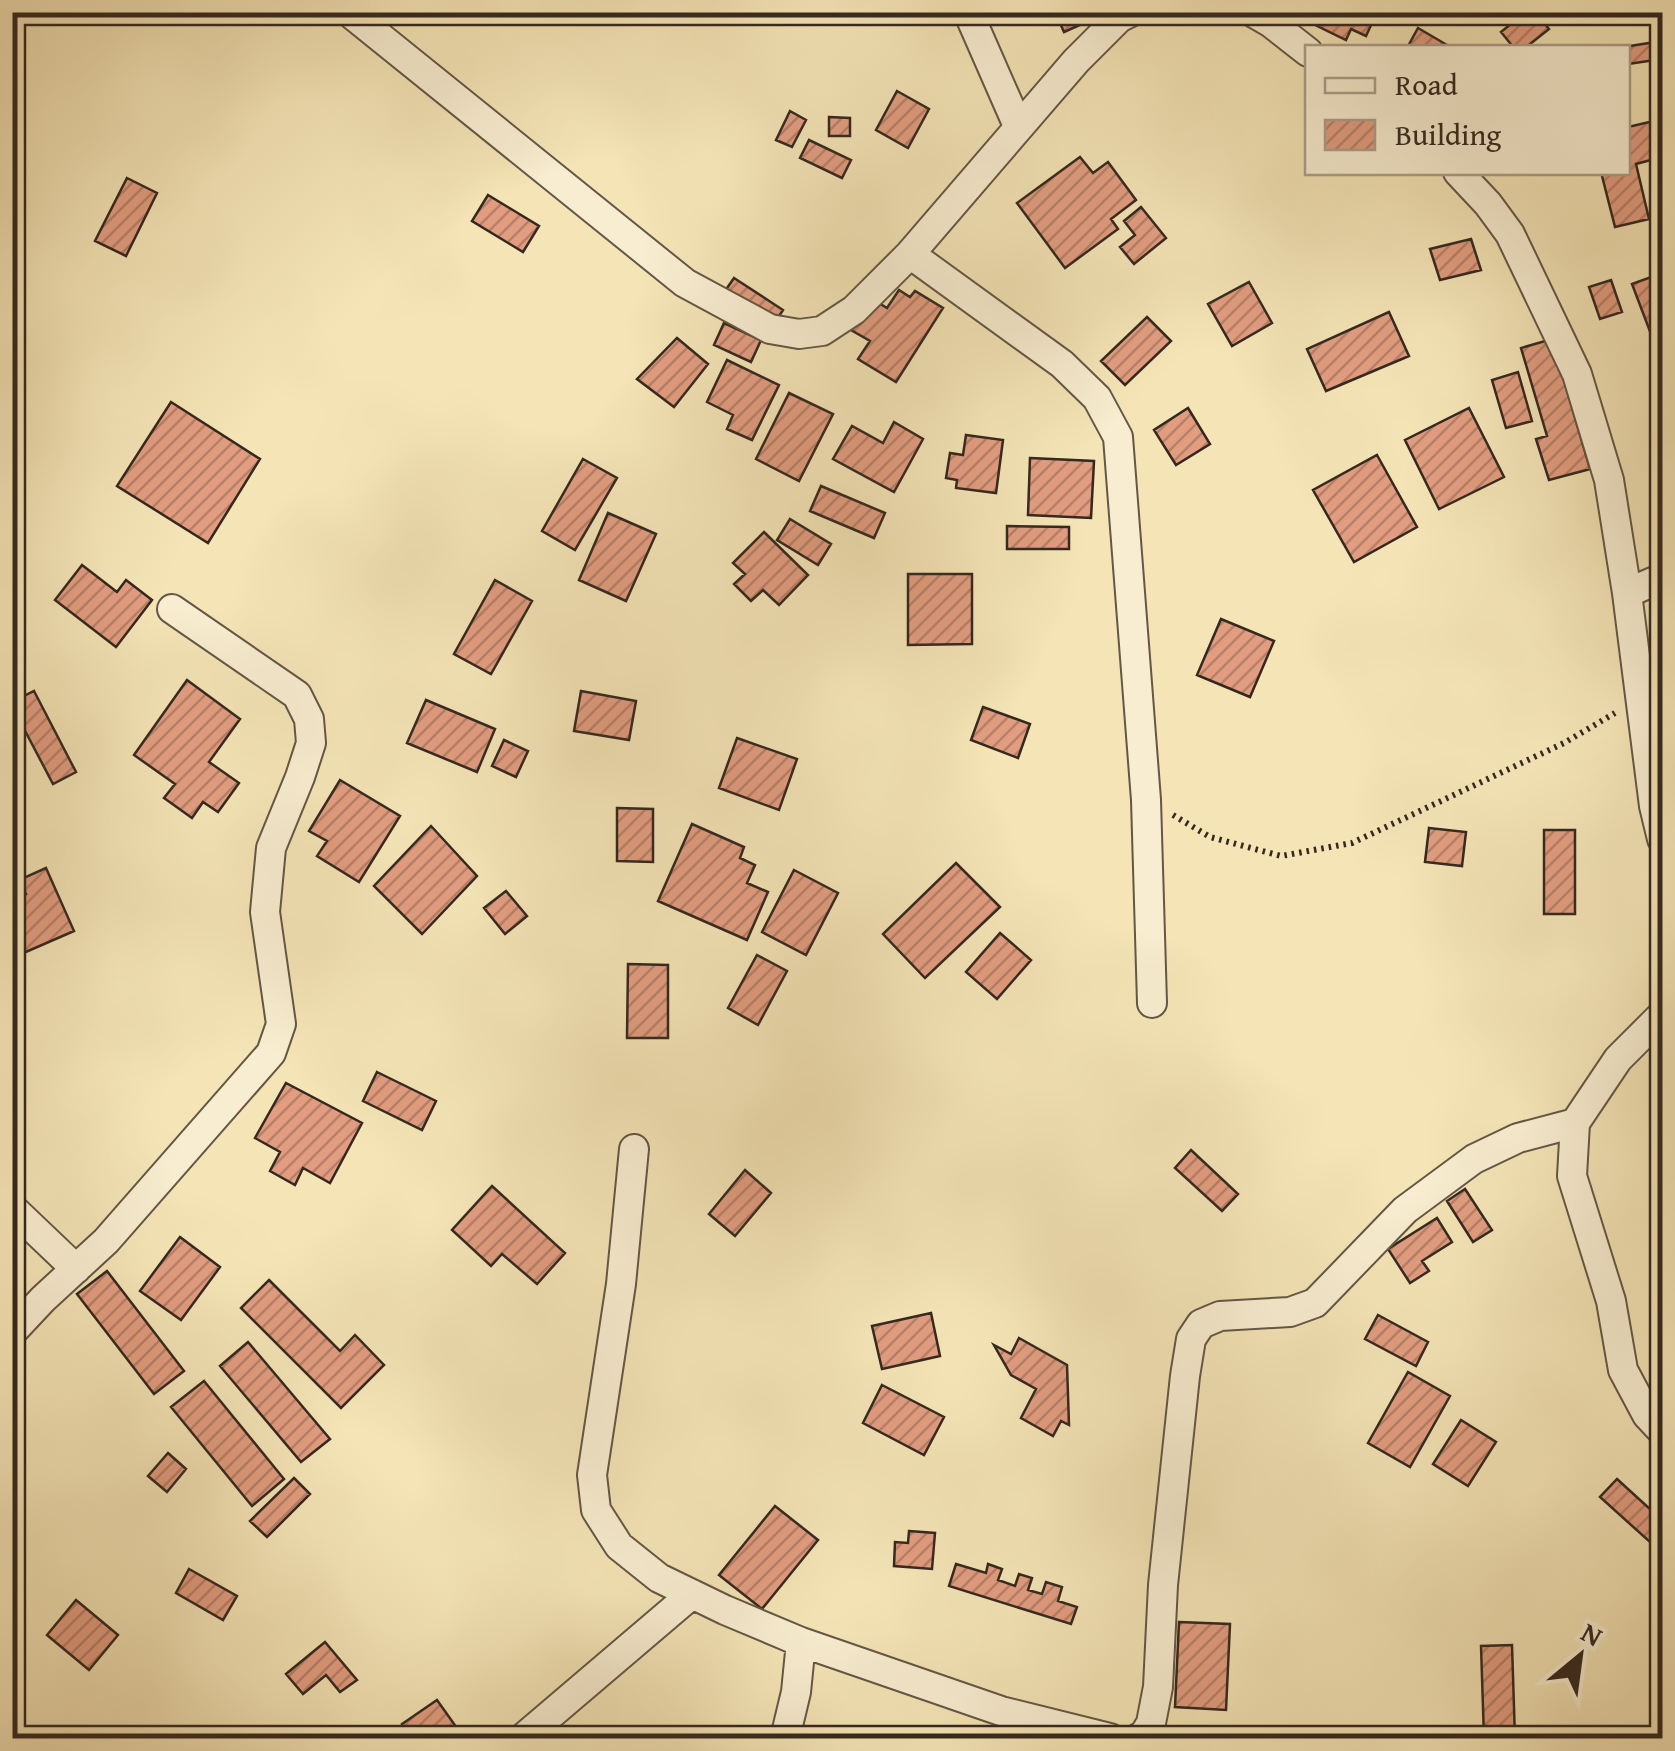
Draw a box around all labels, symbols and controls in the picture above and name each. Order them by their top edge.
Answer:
legend [1305,45,1630,175]
text: Road [1395,62,1458,106]
text: Building [1395,112,1501,156]
north arrow [1530,1606,1630,1706]
text: N [1574,1611,1611,1656]

